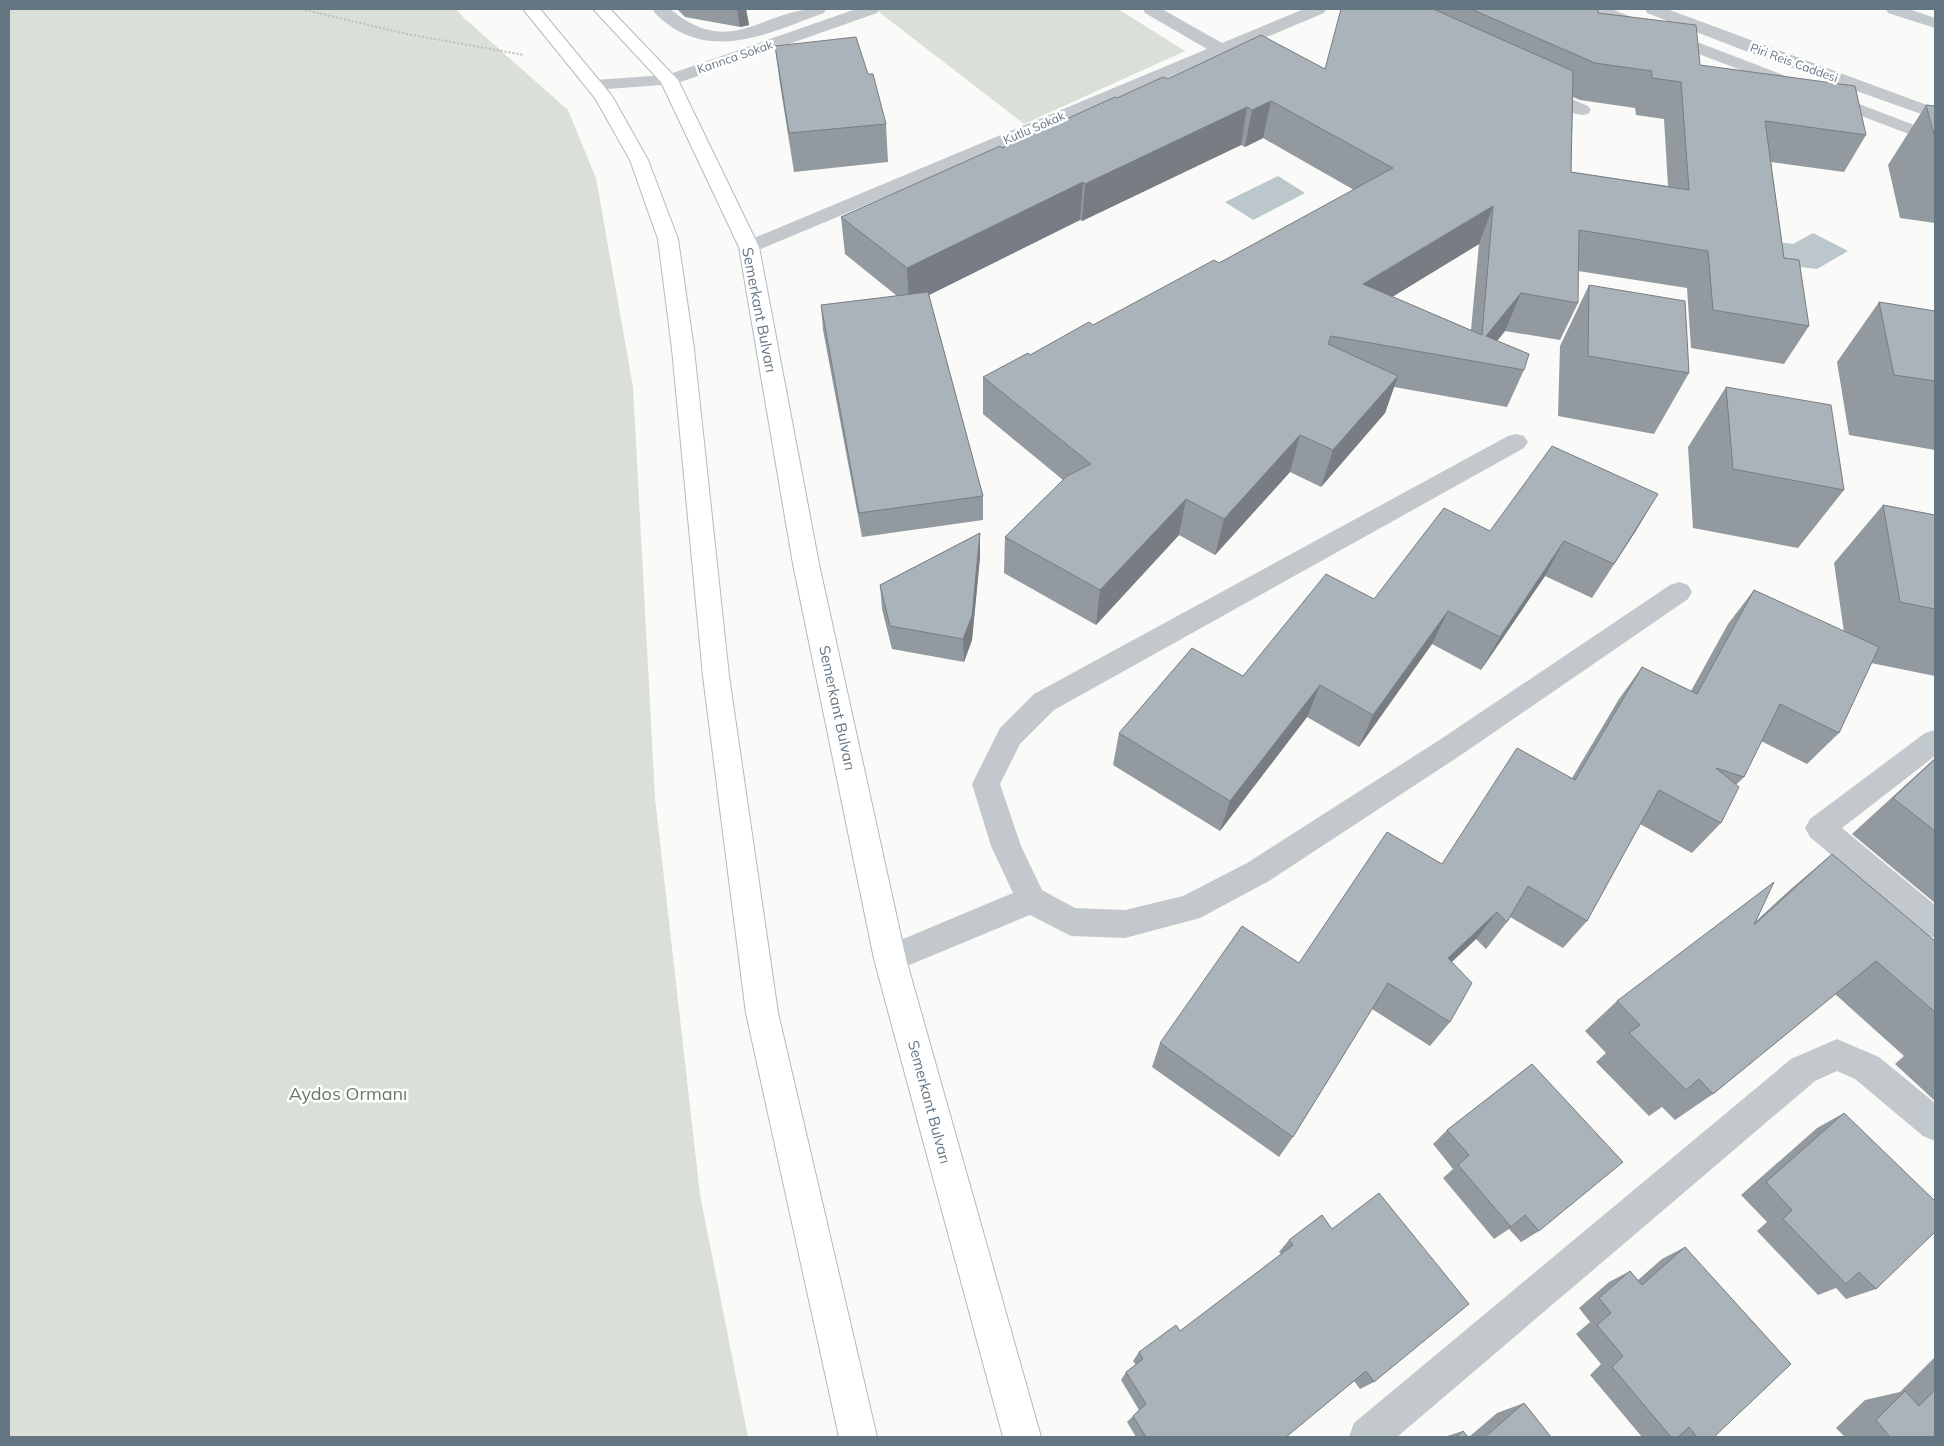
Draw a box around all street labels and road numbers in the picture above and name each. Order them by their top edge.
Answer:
street label: Karınca Sokak [695,36,775,76]
street label: Piri Reis Caddesi [1748,40,1840,85]
street label: Kutlu Sokak [1001,108,1068,147]
street label: Semerkant Bulvarı [738,246,781,374]
street label: Semerkant Bulvarı [815,644,860,772]
street label: Semerkant Bulvarı [904,1038,955,1166]

